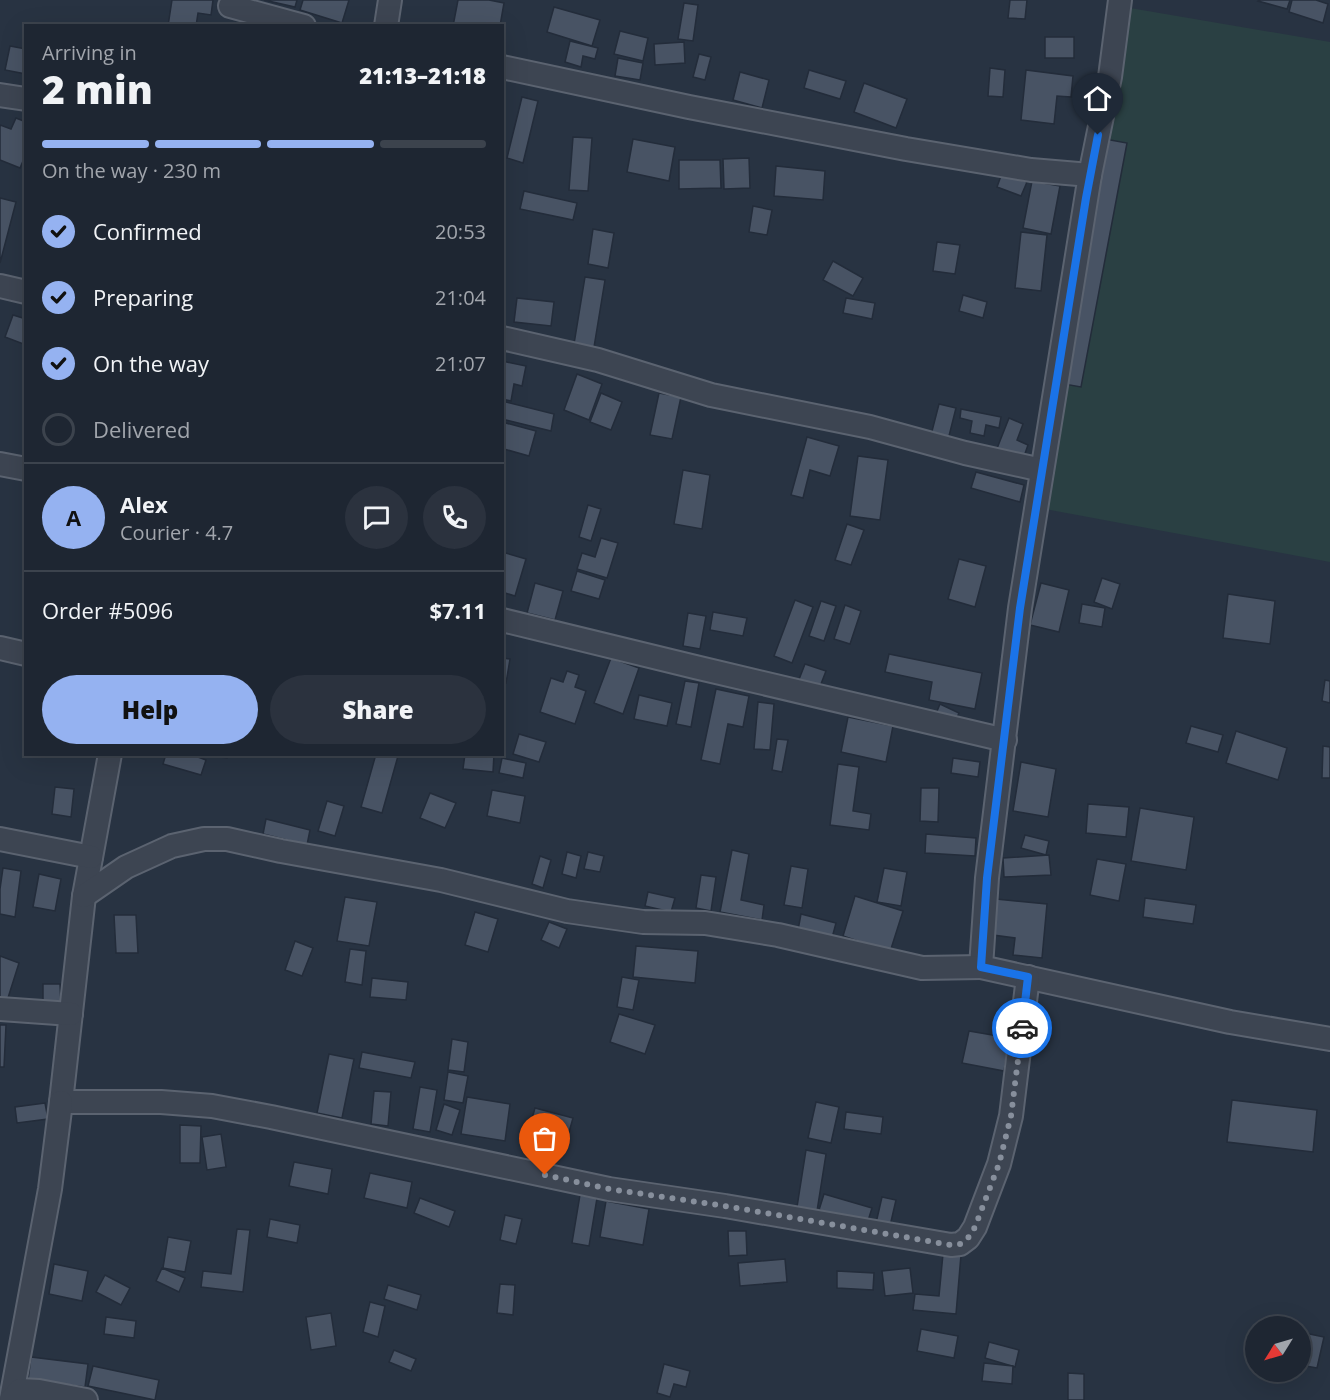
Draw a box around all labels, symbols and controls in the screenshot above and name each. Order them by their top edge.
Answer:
text: Arriving in [42,39,137,66]
text: 21:13–21:18 [359,60,486,90]
text: 2 min [42,62,153,115]
pin [1072,73,1123,135]
icon: home [1081,82,1114,115]
text: On the way · 230 m [42,157,221,184]
icon: check [42,215,75,248]
text: Confirmed [93,216,202,246]
text: 20:53 [435,218,486,245]
icon: check [42,281,75,314]
text: Preparing [93,282,193,312]
text: 21:04 [435,284,486,311]
icon: check [42,347,75,380]
text: On the way [93,348,209,378]
text: 21:07 [435,350,486,377]
text: Delivered [93,414,191,444]
button: chat [345,486,408,549]
button: phone [423,486,486,549]
text: Alex [120,489,168,519]
text: A [66,502,81,532]
text: Courier · 4.7 [120,519,233,546]
text: Order #5096 [42,595,173,625]
text: $7.11 [429,595,486,625]
button: Help [42,675,258,744]
button: Share [270,675,486,744]
courier [992,998,1052,1058]
icon: car [1006,1012,1039,1045]
pin [519,1113,570,1175]
icon: bag [528,1122,561,1155]
north arrow [1245,1316,1311,1382]
map controls [1245,1316,1311,1382]

